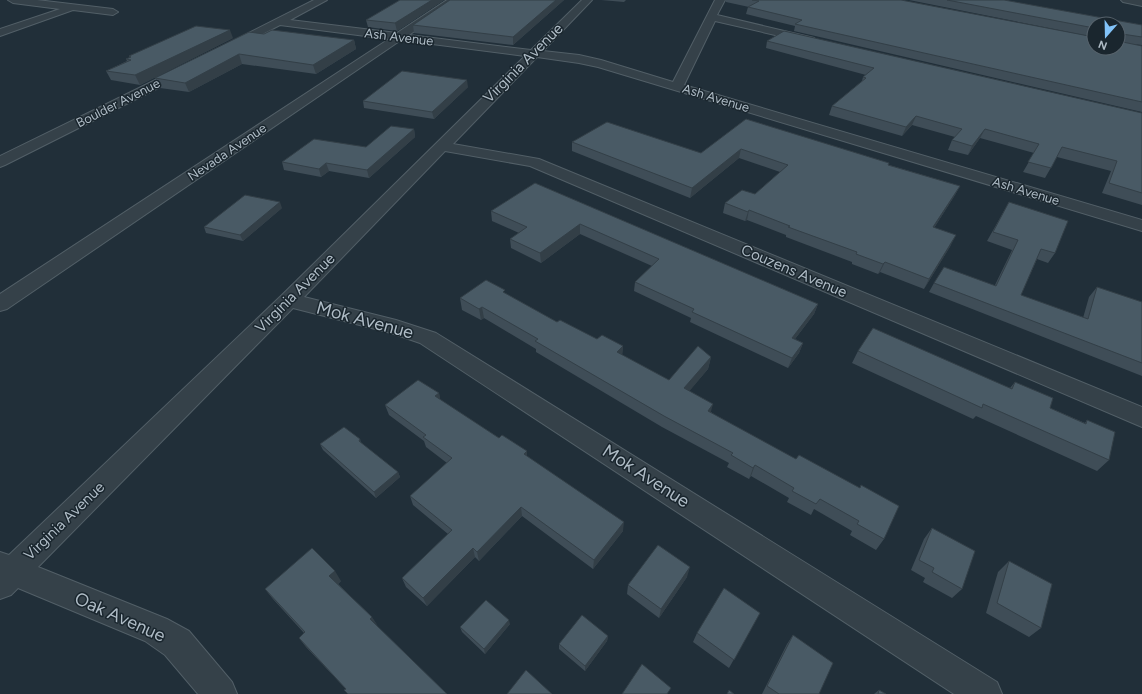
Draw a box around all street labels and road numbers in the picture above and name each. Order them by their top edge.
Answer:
street label: Virginia Avenue [479,19,567,107]
street label: Ash Avenue [364,25,434,49]
street label: Boulder Avenue [74,75,162,131]
street label: Ash Avenue [681,81,751,115]
street label: Nevada Avenue [185,120,269,184]
street label: Ash Avenue [991,174,1061,208]
street label: Couzens Avenue [738,241,850,301]
street label: Virginia Avenue [251,249,339,337]
street label: Mok Avenue [314,296,416,344]
street label: Mok Avenue [598,440,694,512]
street label: Virginia Avenue [20,478,108,564]
street label: Oak Avenue [71,587,169,647]

